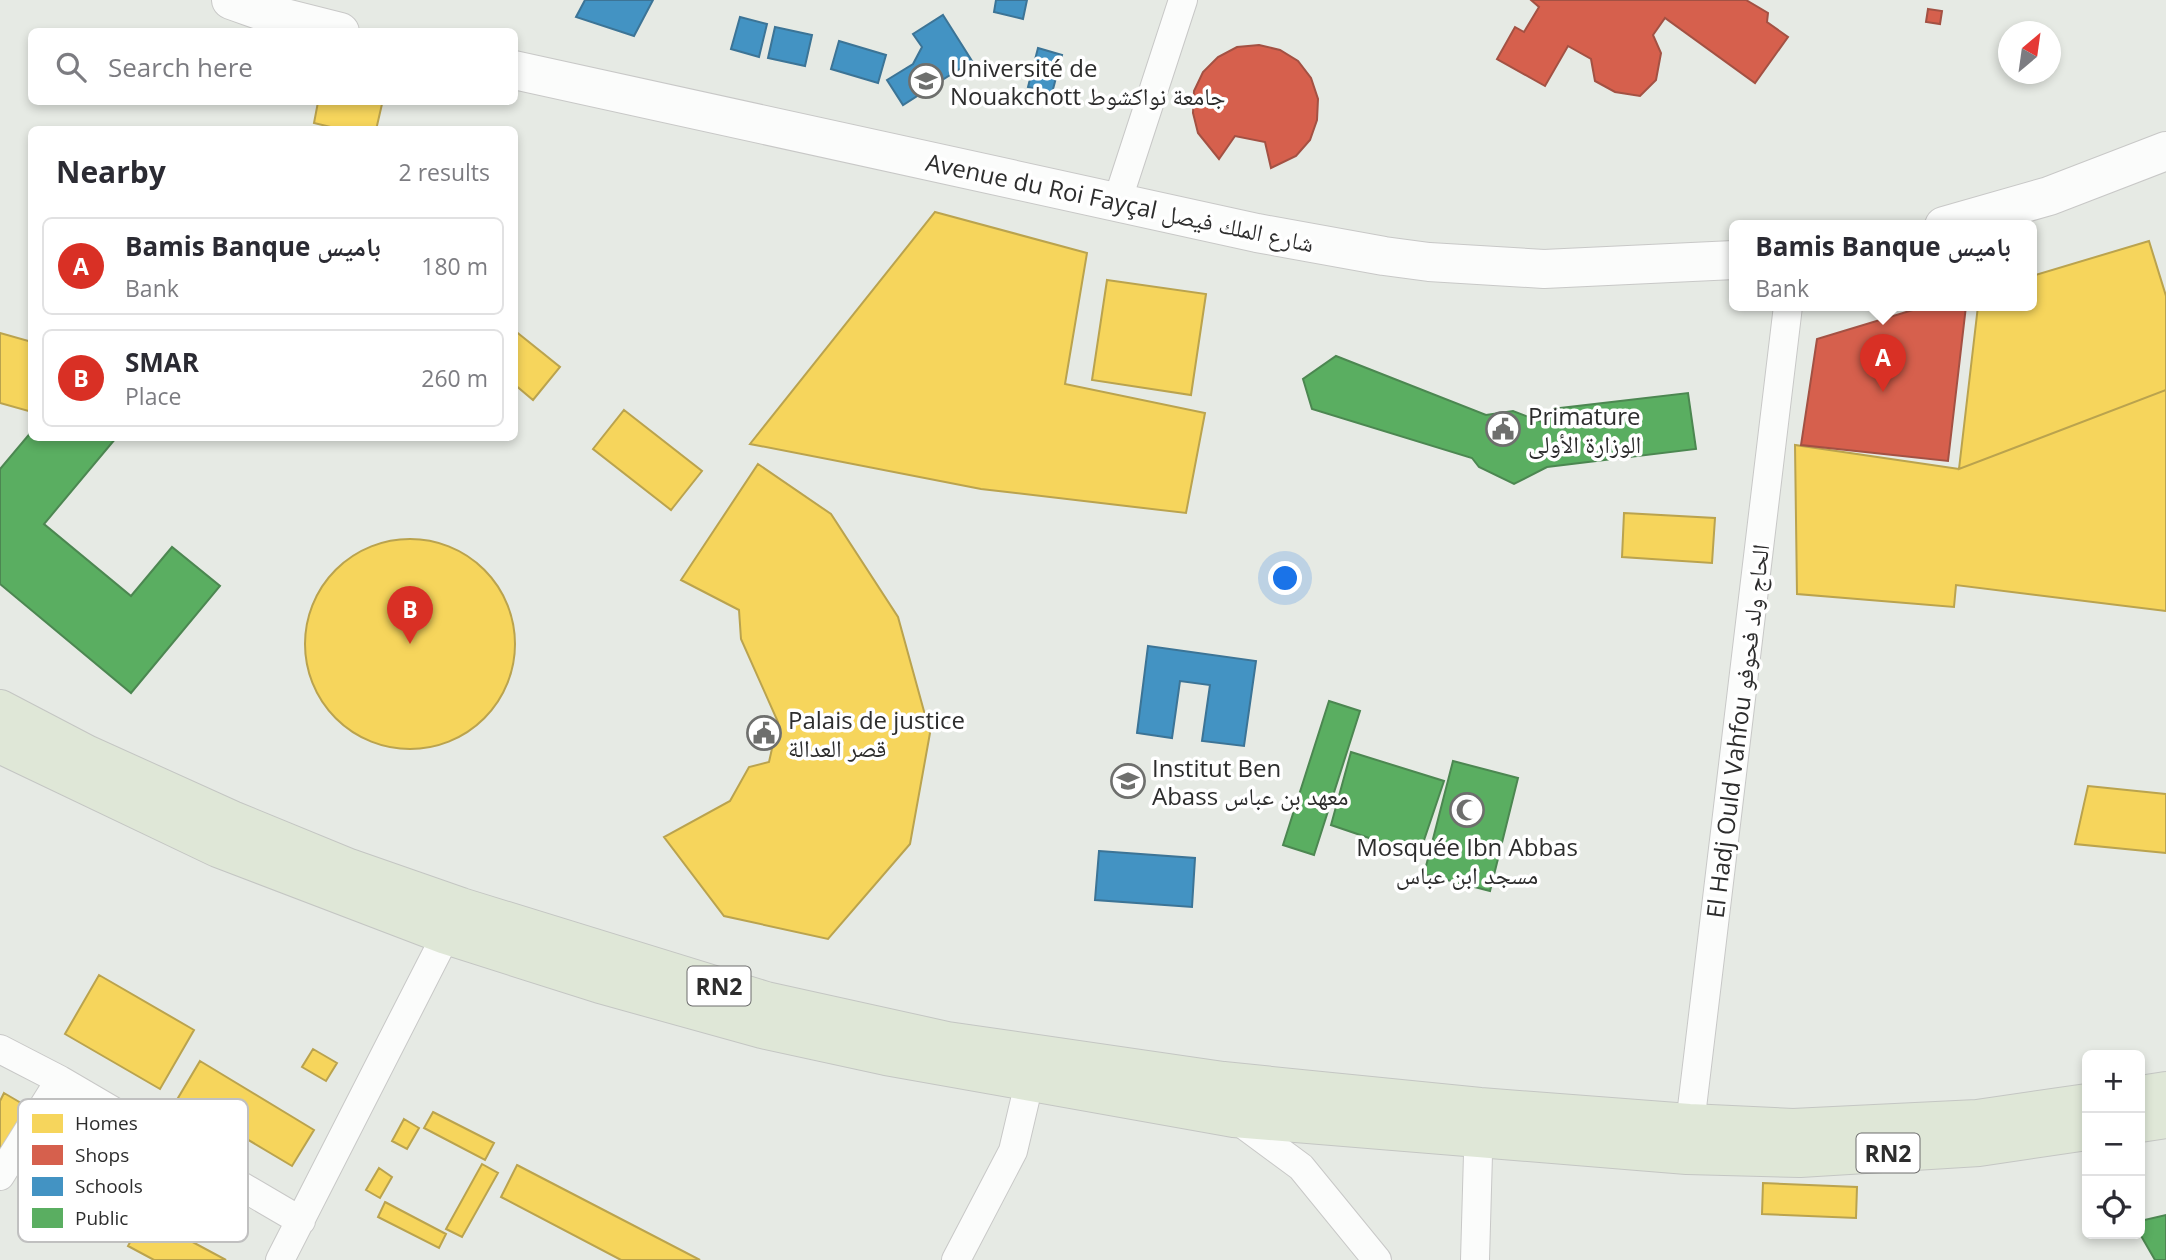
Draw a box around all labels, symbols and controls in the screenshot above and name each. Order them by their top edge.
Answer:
north arrow [1998,21,2061,84]
search box [28,28,518,105]
icon: search [52,48,90,86]
text: Search here [108,49,253,85]
place label: Université de Nouakchott جامعة نواكشوط [950,51,1226,112]
school or university icon: Université de Nouakchott جامعة نواكشوط [907,62,945,100]
street label: Avenue du Roi Fayçal شارع الملك فيصل [923,145,1317,259]
text: Nearby [56,151,166,192]
text: 2 results [399,156,490,188]
popup [1729,220,2037,311]
text: Bamis Banque باميس [125,228,381,264]
text: Bamis Banque باميس [1755,228,2011,264]
text: A [73,250,89,282]
text: 180 m [421,250,488,282]
text: Bank [125,272,179,304]
text: Bank [1755,272,1809,304]
pin: A [1860,334,1906,392]
text: SMAR [125,344,199,380]
text: B [73,362,89,394]
text: 260 m [421,362,488,394]
text: Place [125,380,181,412]
place label: Primature الوزارة الأولى [1528,399,1641,460]
public building icon: Primature الوزارة الأولى [1484,410,1522,448]
street label: El Hadj Ould Vahfou الحاج ولد فحوفو [1698,542,1776,920]
your location [1268,561,1302,595]
pin: B [387,586,433,644]
place label: Palais de justice قصر العدالة [788,703,965,764]
public building icon: Palais de justice قصر العدالة [745,714,783,752]
place label: Institut Ben Abass معهد بن عباس [1152,751,1348,812]
school or university icon: Institut Ben Abass معهد بن عباس [1109,762,1147,800]
mosque icon: Mosquée Ibn Abbas مسجد ابن عباس [1448,791,1486,829]
place label: Mosquée Ibn Abbas مسجد ابن عباس [1356,830,1578,891]
road number: RN2 [688,967,750,1006]
map controls [2082,1050,2145,1239]
button: + [2082,1050,2145,1113]
legend [18,1099,248,1242]
text: Homes [75,1110,138,1136]
button: − [2082,1113,2145,1176]
road number: RN2 [1856,1134,1920,1172]
text: Shops [75,1142,129,1168]
text: Schools [75,1173,143,1199]
button: locate [2082,1176,2145,1239]
text: Public [75,1205,128,1231]

